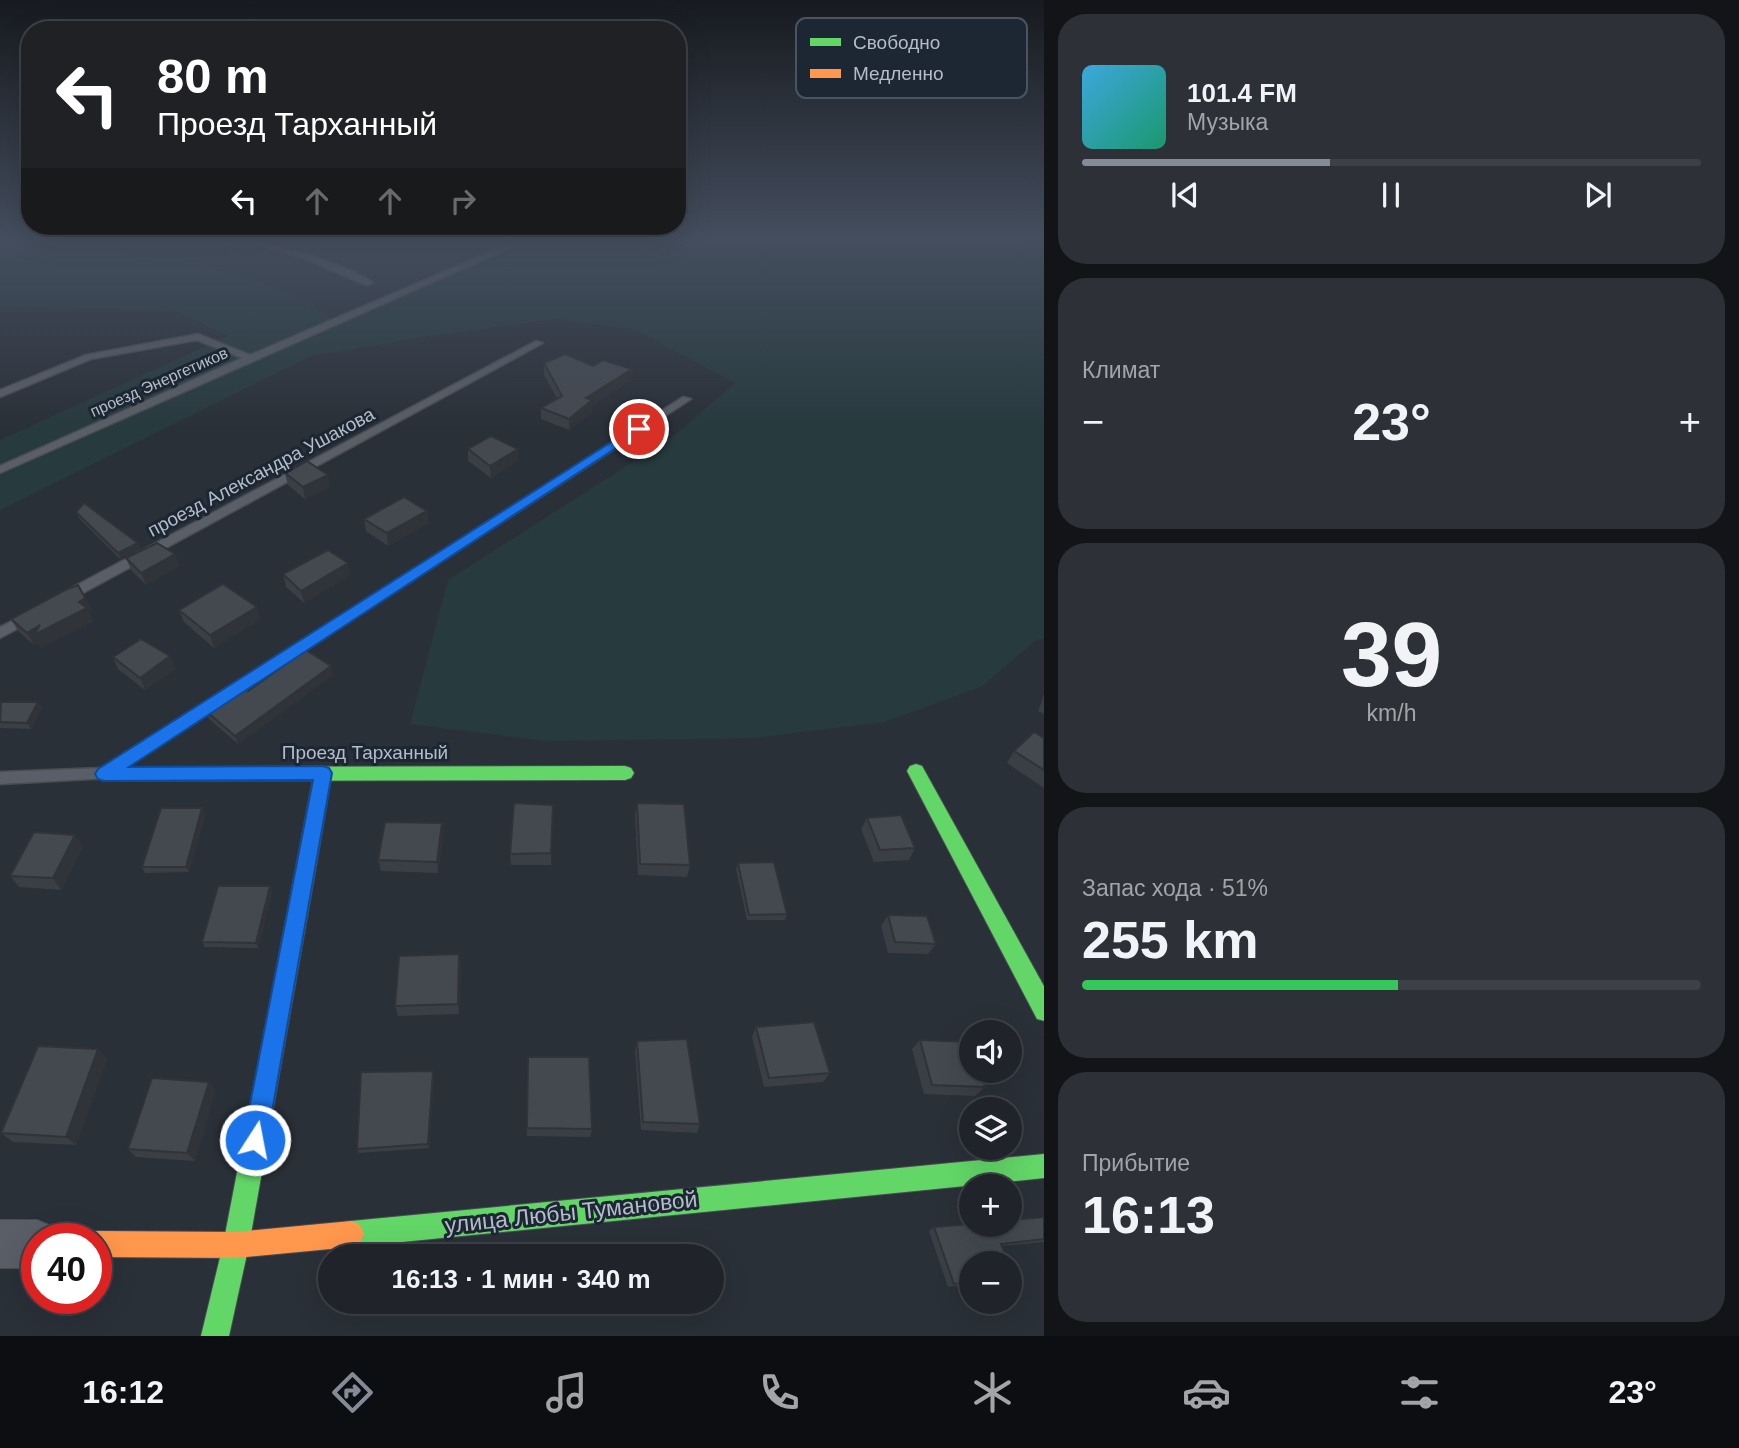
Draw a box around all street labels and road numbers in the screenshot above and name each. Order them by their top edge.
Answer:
street label: проезд Энергетиков [88,344,230,420]
street label: проезд Александра Ушакова [144,403,378,541]
street label: Проезд Тарханный [282,742,448,763]
street label: улица Любы Тумановой [443,1186,699,1238]

